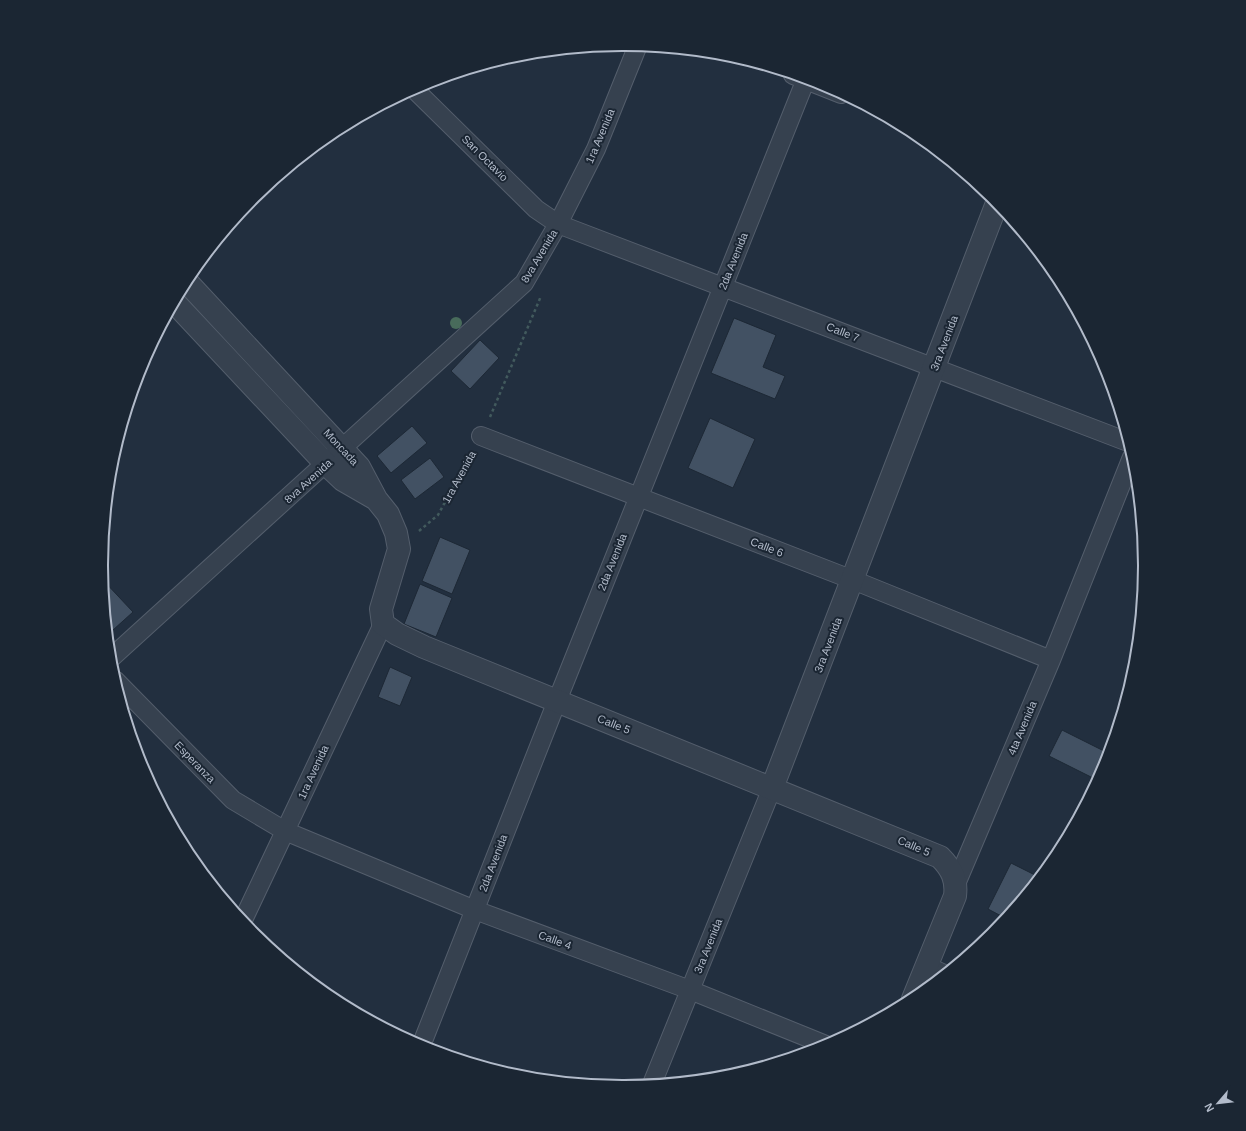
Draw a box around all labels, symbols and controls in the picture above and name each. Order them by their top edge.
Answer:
street label: 1ra Avenida [583,106,617,165]
street label: San Octavio [460,133,510,183]
street label: 8va Avenida [518,227,560,285]
street label: 2da Avenida [716,230,750,291]
street label: 3ra Avenida [928,313,960,372]
street label: Calle 7 [825,320,861,344]
street label: Moncada [321,426,361,468]
street label: 1ra Avenida [440,448,479,505]
street label: 8va Avenida [282,456,335,505]
street label: 2da Avenida [595,531,629,592]
street label: Calle 6 [749,535,785,559]
street label: 3ra Avenida [812,615,844,674]
street label: 4ta Avenida [1005,698,1039,757]
street label: Calle 5 [596,712,632,736]
street label: Esperanza [172,739,218,786]
street label: 1ra Avenida [295,742,331,801]
street label: 2da Avenida [477,832,510,893]
street label: Calle 5 [896,834,932,858]
street label: 3ra Avenida [692,916,725,975]
street label: Calle 4 [537,929,573,951]
north arrow [1198,1083,1238,1123]
text: N [1202,1101,1216,1114]

